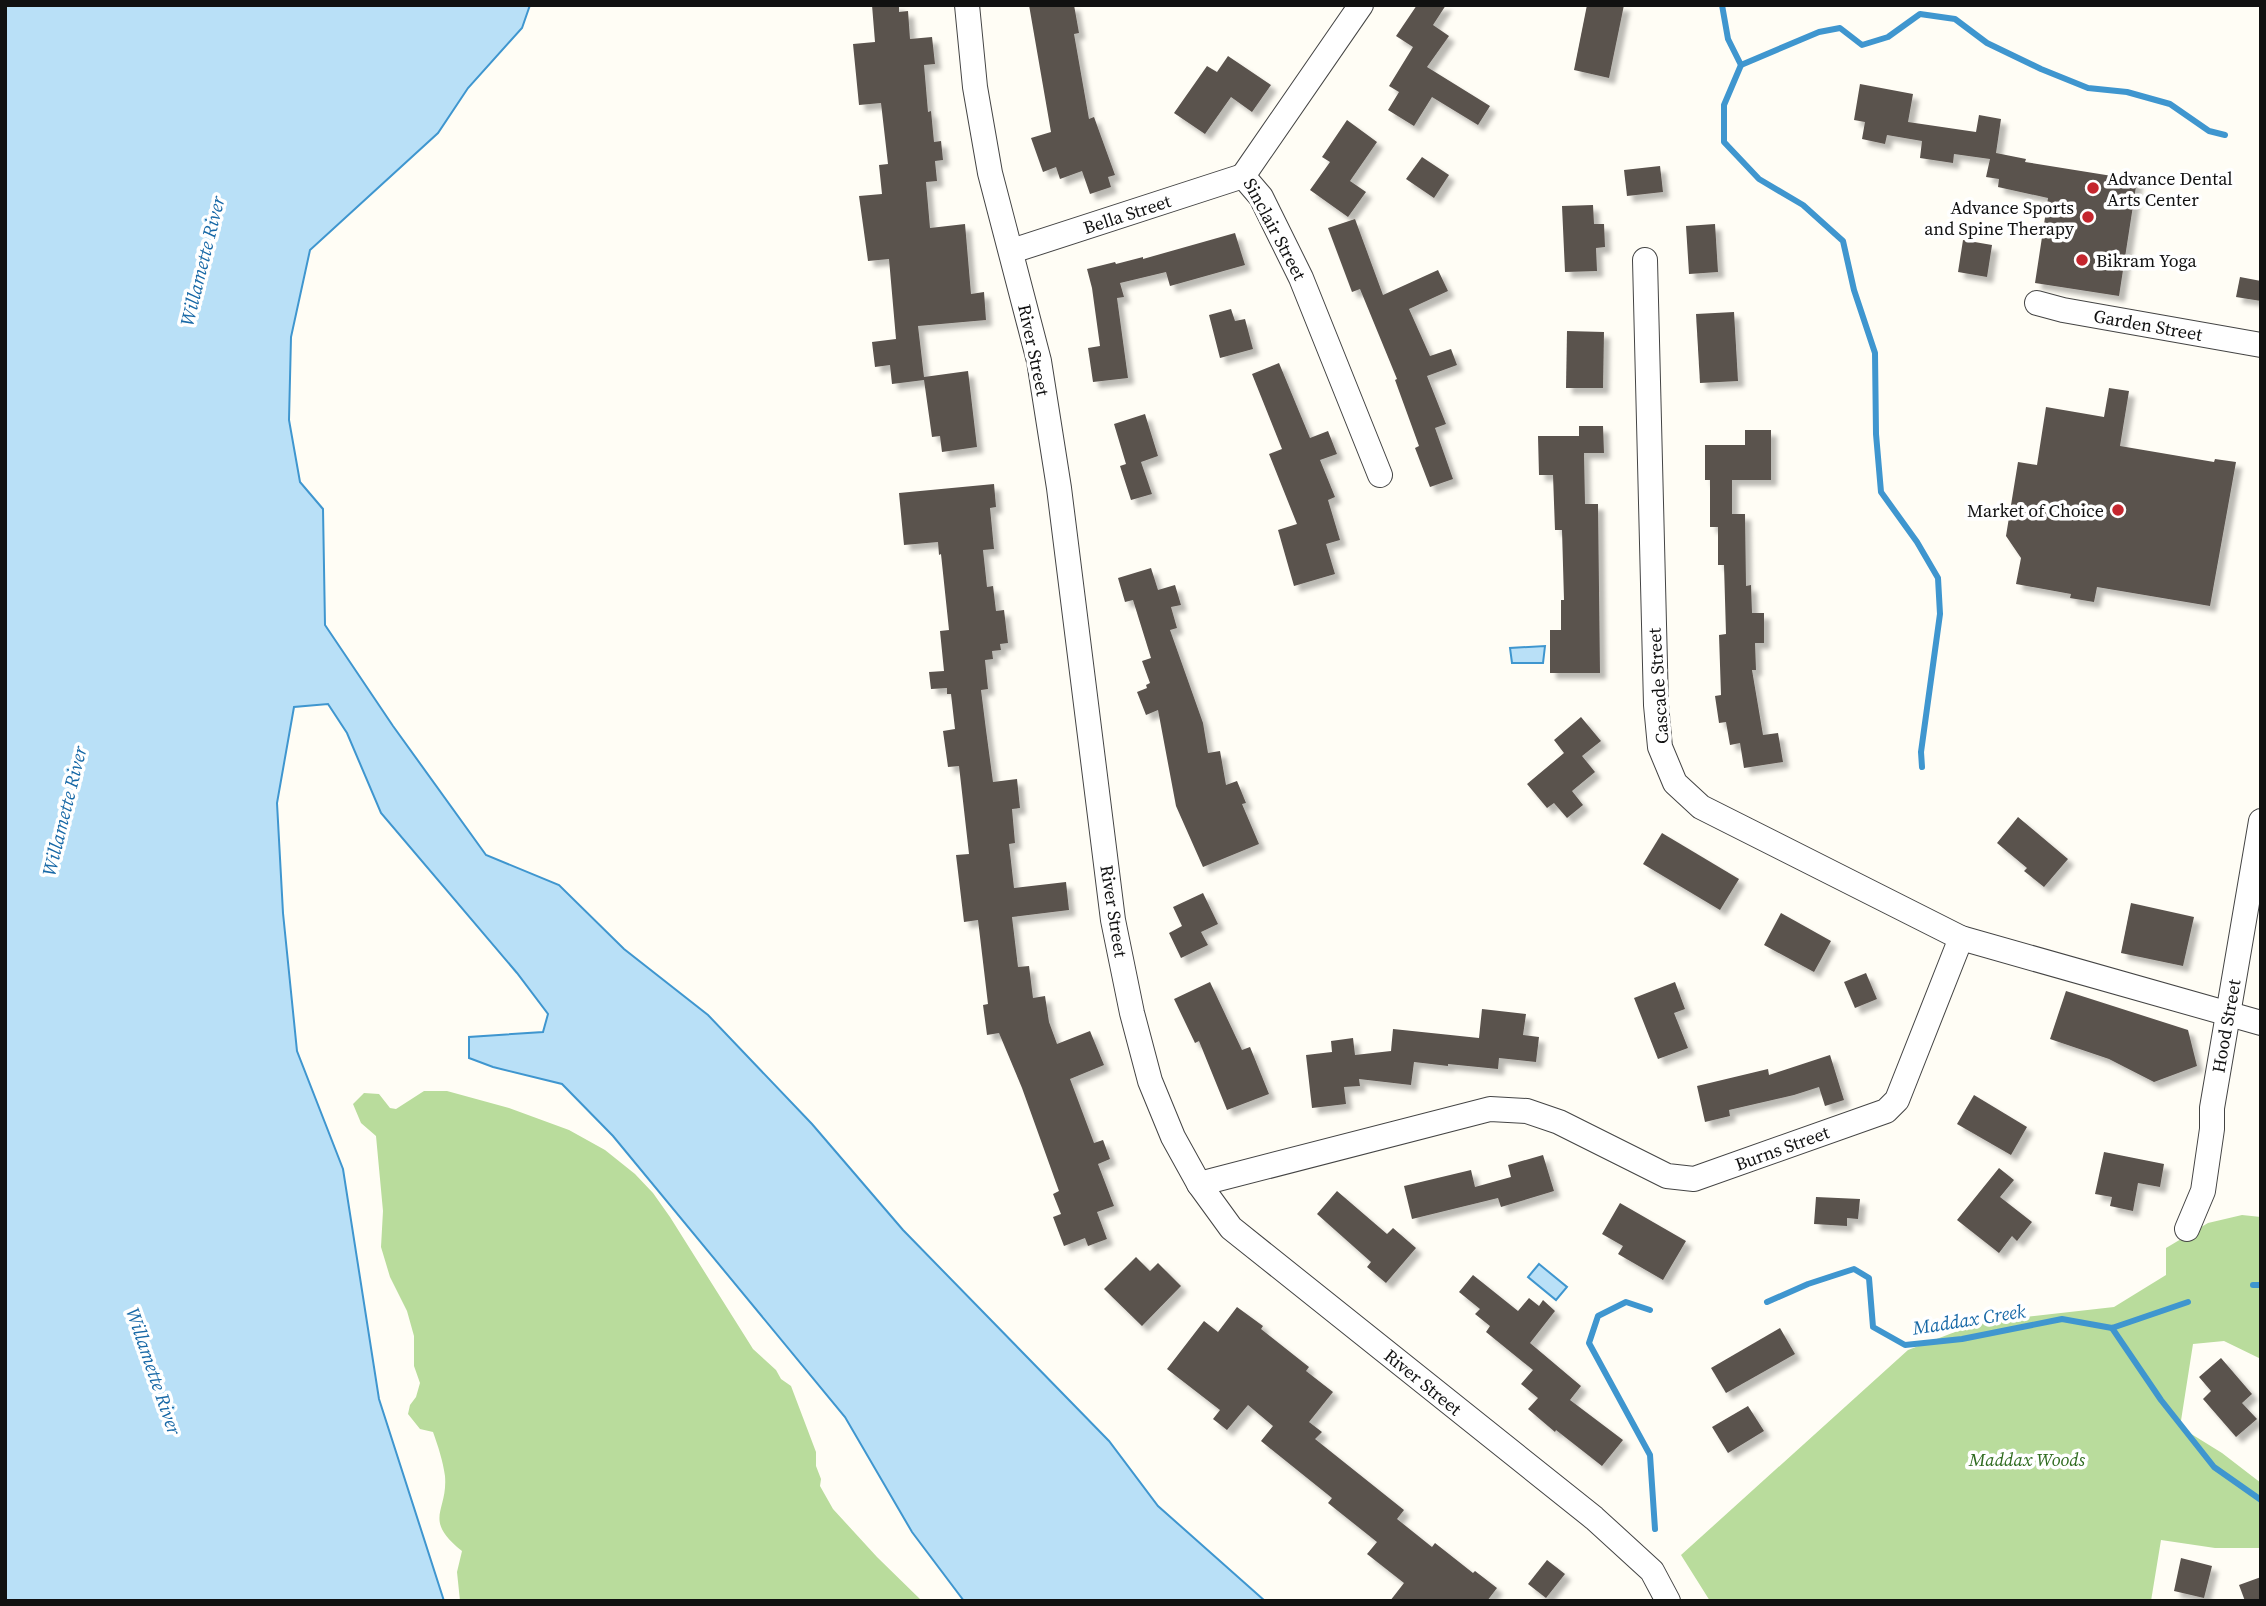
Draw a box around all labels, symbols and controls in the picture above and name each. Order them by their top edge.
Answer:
place label: Advance Dental Arts Center [2107,166,2233,212]
street label: Sinclair Street [1238,174,1312,284]
marker: Advance Dental Arts Center [2085,180,2101,196]
street label: Bella Street [1080,188,1174,240]
water label: Willamette River [173,192,231,329]
place label: Advance Sports and Spine Therapy [1924,195,2075,241]
marker: Advance Sports and Spine Therapy [2080,209,2096,225]
place label: Bikram Yoga [2096,248,2198,273]
marker: Bikram Yoga [2074,252,2090,268]
street label: River Street [1012,302,1056,398]
street label: Garden Street [2092,303,2204,347]
place label: Market of Choice [1967,498,2104,523]
marker: Market of Choice [2110,502,2126,518]
street label: Cascade Street [1641,627,1675,745]
water label: Willamette River [35,742,93,879]
street label: River Street [1094,863,1134,959]
street label: Hood Street [2205,977,2247,1075]
street label: Burns Street [1731,1119,1833,1177]
water label: Maddax Creek [1910,1297,2027,1341]
water label: Willamette River [120,1304,188,1439]
street label: River Street [1379,1343,1467,1421]
park label: Maddax Woods [1968,1447,2086,1472]

